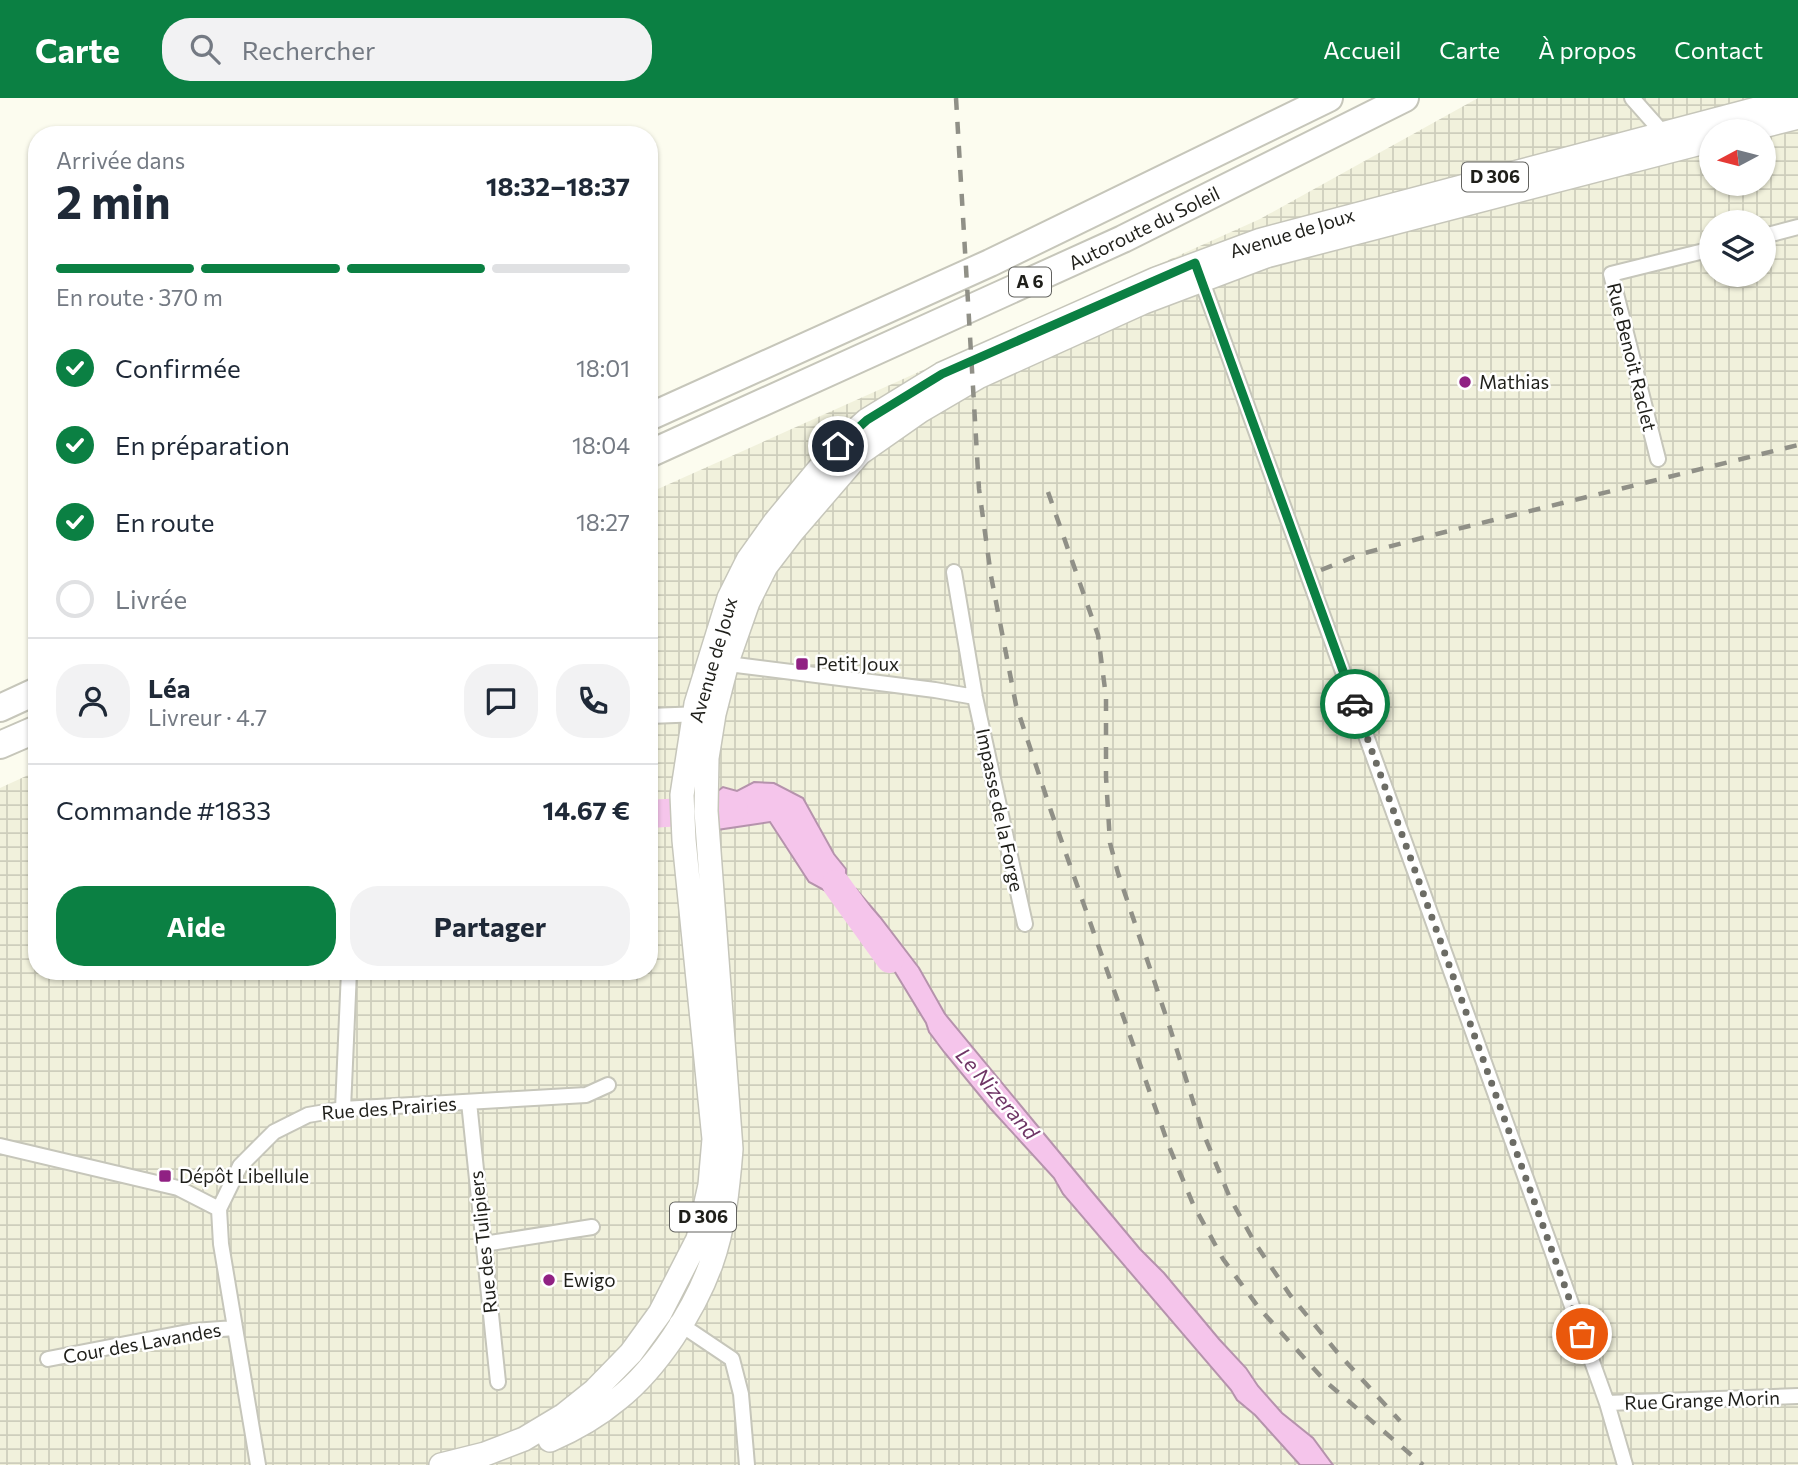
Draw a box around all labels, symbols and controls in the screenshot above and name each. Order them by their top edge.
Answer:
search box [162,18,652,81]
text: Carte [35,29,120,70]
icon: search [186,30,224,68]
text: Rechercher [242,34,375,65]
text: Accueil [1323,35,1401,64]
text: Carte [1439,35,1500,64]
text: À propos [1538,35,1636,64]
text: Contact [1674,35,1763,64]
north arrow [1699,119,1776,196]
map controls [1699,119,1776,287]
text: Arrivée dans [56,146,185,174]
road number: D 306 [1462,162,1528,192]
text: 18:32–18:37 [486,170,630,201]
text: 2 min [56,172,171,228]
street label: Autoroute du Soleil [1064,181,1223,274]
street label: Avenue de Joux [1227,203,1357,262]
button: layers [1699,210,1776,287]
road number: A 6 [1009,267,1051,296]
street label: Rue Benoit Raclet [1603,280,1662,434]
text: En route · 370 m [56,283,223,311]
icon: check [56,349,94,387]
text: Confirmée [115,352,241,383]
text: 18:01 [576,354,630,382]
place label: Mathias [1479,370,1549,393]
marker: Mathias [1457,374,1473,390]
pin [808,416,868,476]
icon: check [56,426,94,464]
icon: home [819,427,857,465]
text: En préparation [115,429,290,460]
text: 18:04 [572,431,630,459]
icon: check [56,503,94,541]
text: En route [115,506,215,537]
text: 18:27 [576,508,630,536]
text: Livrée [115,583,187,614]
street label: Avenue de Joux [684,595,741,725]
place label: Petit Joux [816,652,899,675]
marker: Petit Joux [794,656,810,672]
button: person [56,664,130,738]
button: chat [464,664,538,738]
button: phone [556,664,630,738]
courier [1320,669,1390,739]
text: Léa [148,672,191,703]
icon: car [1336,685,1374,723]
text: Livreur · 4.7 [148,703,267,731]
street label: Impasse de la Forge [972,726,1029,894]
text: Commande #1833 [56,794,271,825]
text: 14.67 € [543,794,630,825]
button: Aide [56,886,336,966]
button: Partager [350,886,630,966]
water label: Le Nizerand [952,1042,1045,1145]
street label: Rue des Prairies [321,1091,457,1124]
place label: Dépôt Libellule [179,1164,309,1187]
marker: Dépôt Libellule [157,1168,173,1184]
street label: Rue des Tulipiers [464,1170,501,1314]
road number: D 306 [670,1202,736,1232]
place label: Ewigo [563,1268,616,1291]
marker: Ewigo [541,1272,557,1288]
pin [1552,1304,1612,1364]
icon: bag [1563,1315,1601,1353]
street label: Cour des Lavandes [61,1317,223,1368]
street label: Rue Grange Morin [1624,1385,1780,1414]

